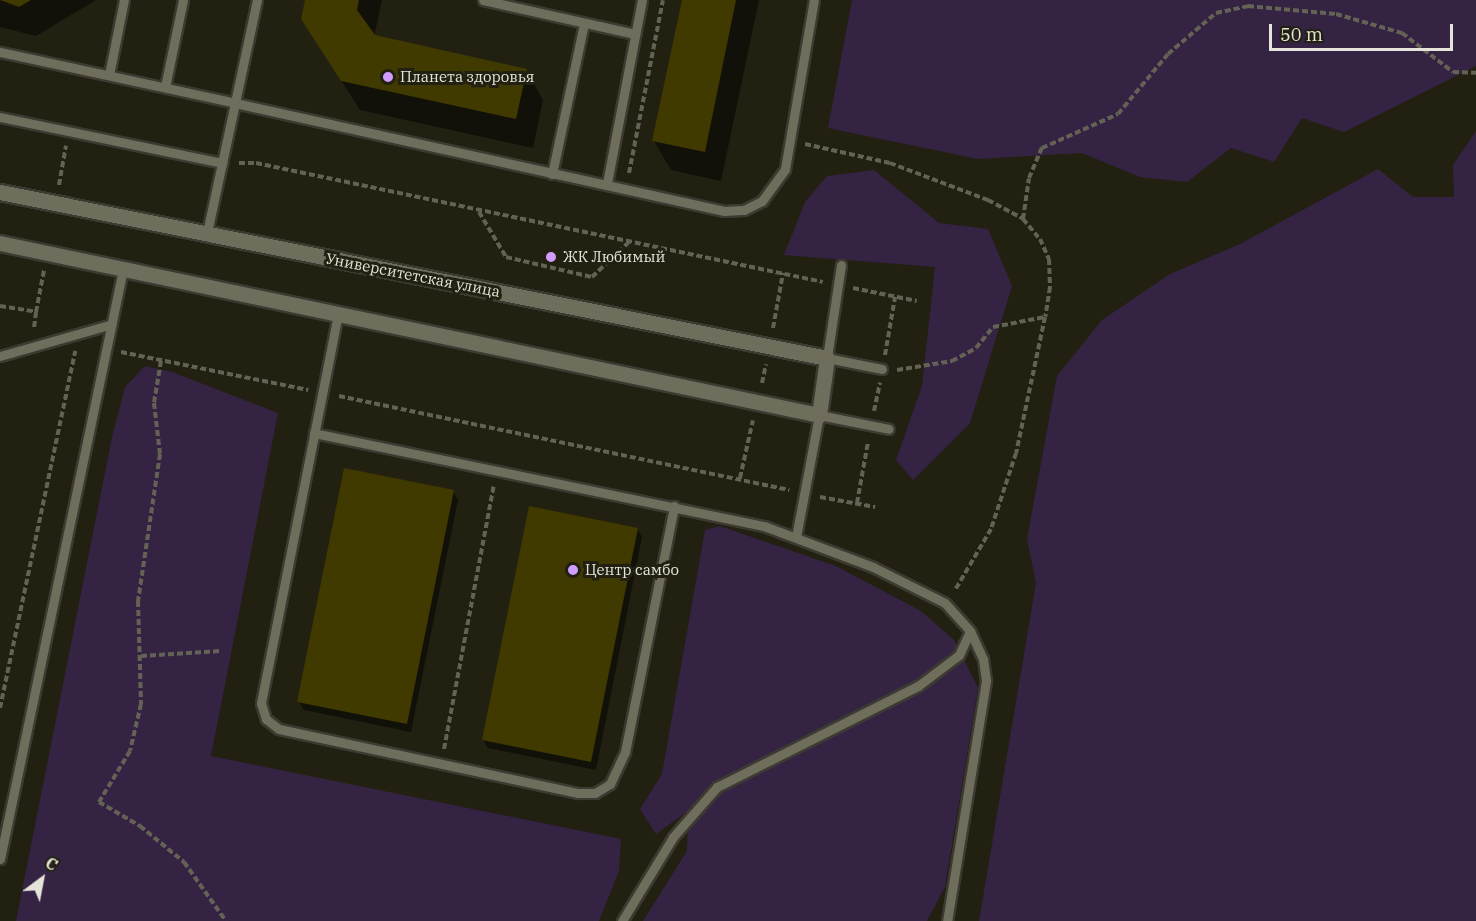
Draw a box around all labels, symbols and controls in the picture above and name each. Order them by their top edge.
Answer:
scale bar [1272,12,1456,50]
text: 50 m [1280,23,1323,46]
place label: Планета здоровья [400,68,534,86]
marker: Планета здоровья [381,70,395,84]
place label: ЖК Любимый [563,248,665,266]
street label: Университетская улица [324,249,502,301]
marker: ЖК Любимый [544,250,558,264]
place label: Центр самбо [585,561,679,579]
marker: Центр самбо [566,563,580,577]
north arrow [12,849,72,909]
text: С [42,852,61,875]

